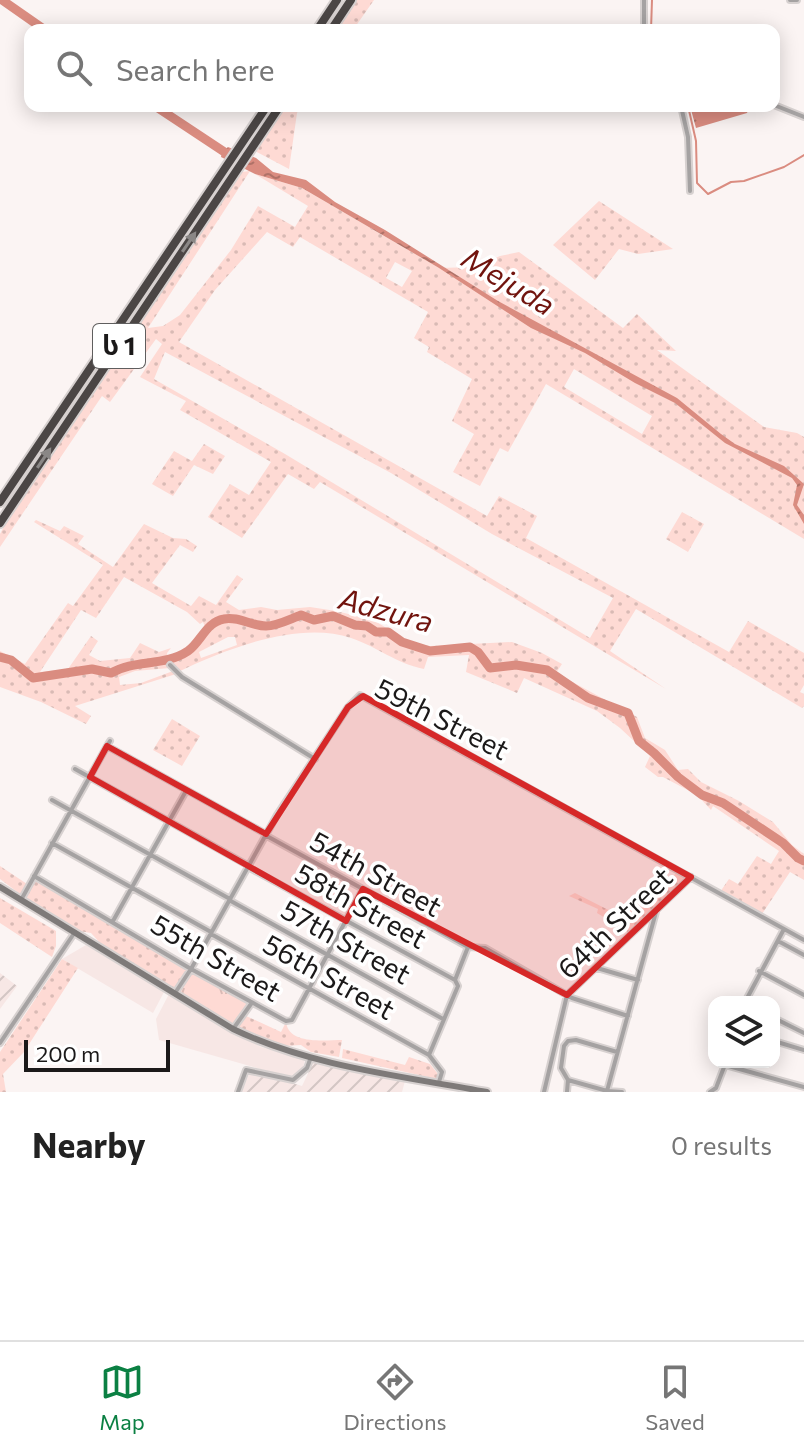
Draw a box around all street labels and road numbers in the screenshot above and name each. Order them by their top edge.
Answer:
road number: ს 1 [93,324,145,368]
street label: 59th Street [370,670,515,766]
street label: 54th Street [305,823,448,923]
street label: 58th Street [290,855,433,955]
street label: 64th Street [550,859,679,985]
street label: 57th Street [276,892,417,991]
street label: 55th Street [146,906,287,1008]
street label: 56th Street [258,926,401,1026]

